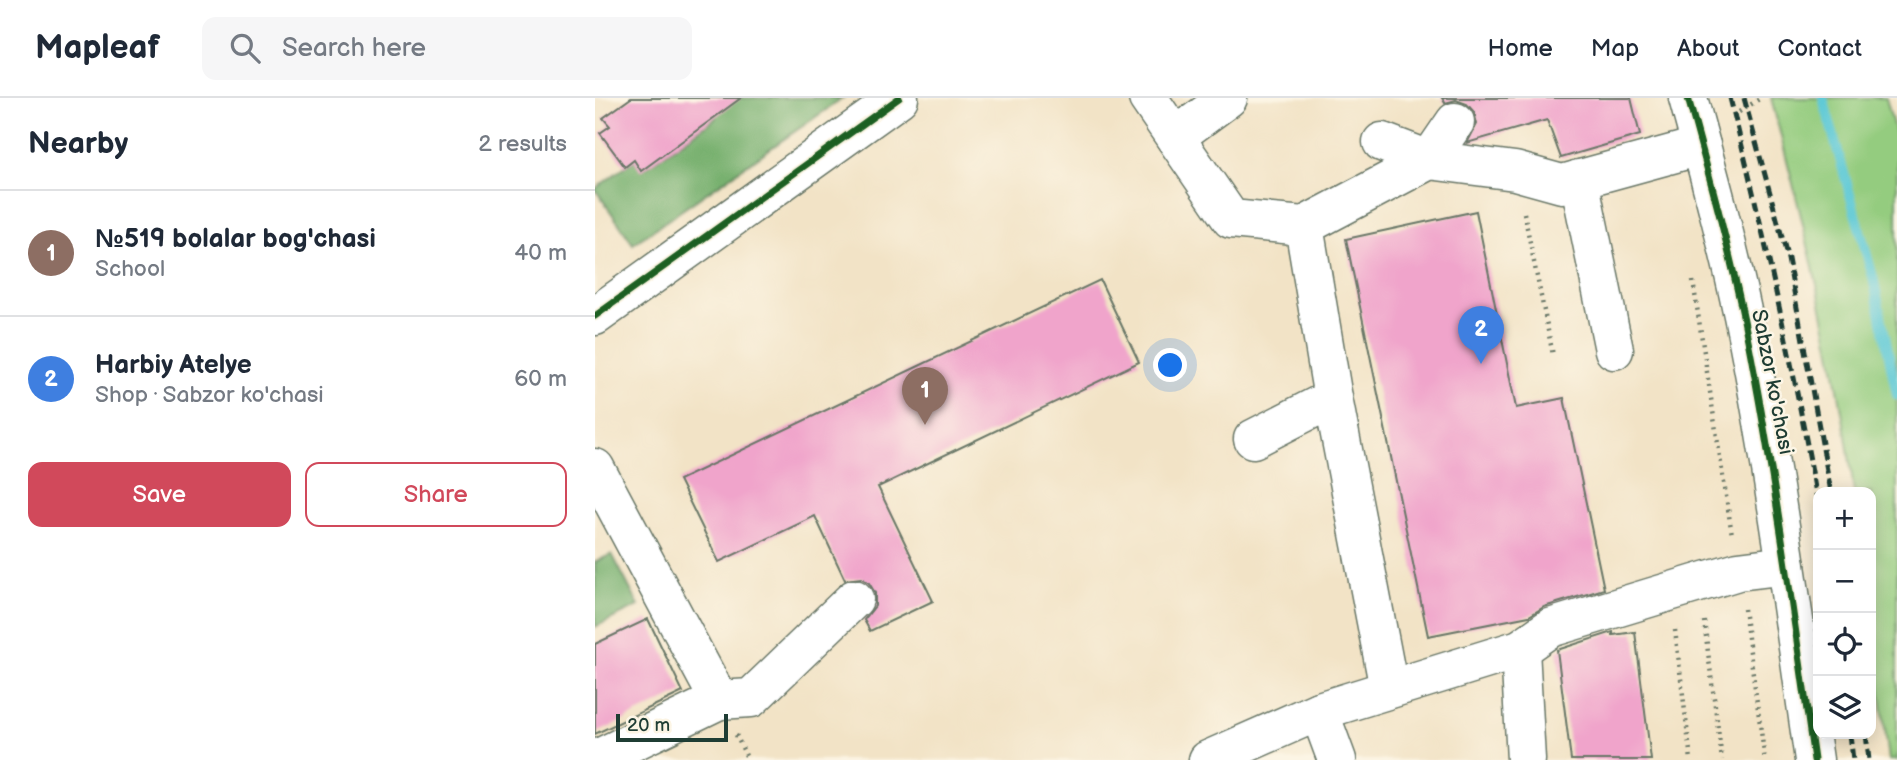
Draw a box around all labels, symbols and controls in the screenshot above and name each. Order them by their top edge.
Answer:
search box [202,17,692,80]
text: Mapleaf [35,28,160,68]
icon: search [226,29,264,67]
text: Search here [282,33,426,64]
text: Home [1488,34,1553,63]
text: Map [1591,34,1639,63]
text: About [1677,34,1739,63]
text: Contact [1777,34,1862,63]
text: Nearby [28,126,128,162]
text: 2 results [478,130,567,158]
text: №519 bolalar bog'chasi [95,224,376,255]
text: 1 [46,239,56,267]
text: 40 m [514,239,567,267]
text: School [95,255,165,283]
pin: 2 [1458,306,1504,364]
street label: Sabzor ko'chasi [1746,307,1799,457]
your location [1153,348,1187,382]
text: Harbiy Atelye [95,350,252,381]
text: 2 [44,365,58,393]
text: 60 m [514,365,567,393]
pin: 1 [902,367,948,425]
text: Shop · Sabzor ko'chasi [95,381,324,409]
button: Save [28,462,291,527]
button: Share [305,462,567,527]
map controls [1813,487,1876,739]
button: + [1813,487,1876,550]
button: − [1813,550,1876,613]
button: locate [1813,613,1876,676]
button: layers [1813,676,1876,739]
scale bar [616,711,728,743]
text: 20 m [627,714,670,737]

